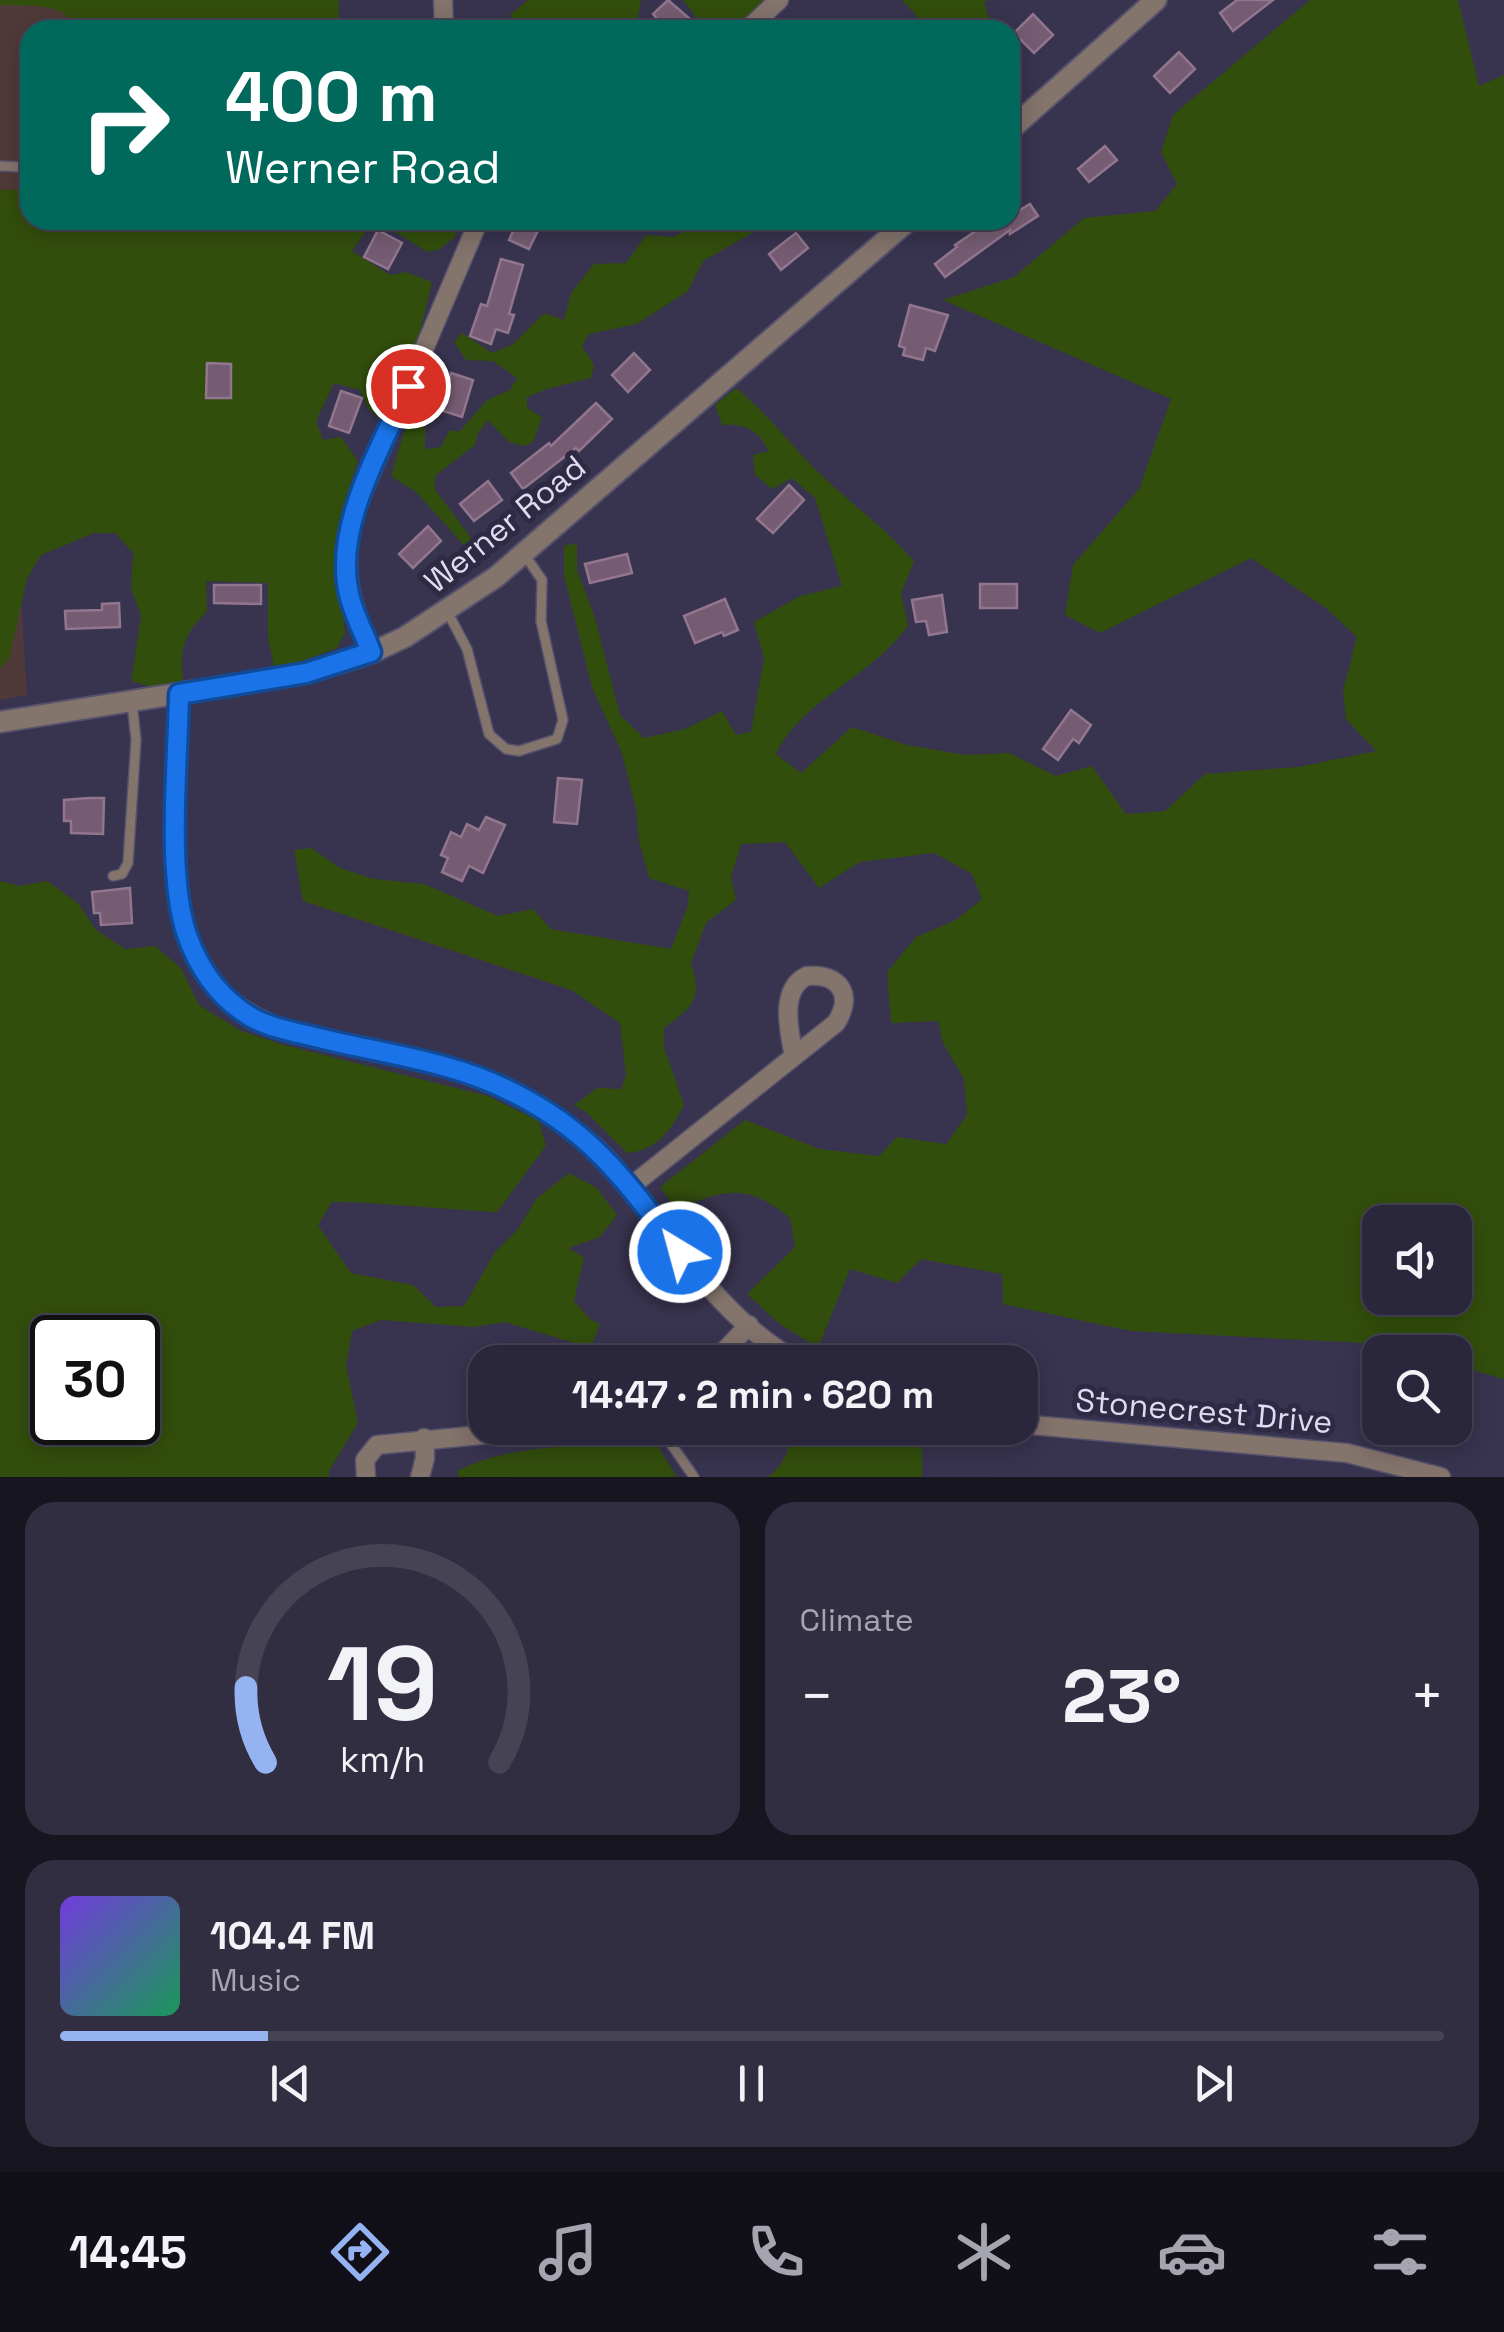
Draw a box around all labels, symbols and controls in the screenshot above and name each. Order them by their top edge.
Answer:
text: 400 m [225,52,438,141]
icon: right [60,60,190,190]
text: Werner Road [225,139,501,196]
pin [366,344,451,429]
icon: arrive [381,359,436,414]
street label: Werner Road [416,447,594,601]
position arrow [628,1200,732,1304]
map controls [1362,1205,1472,1445]
button: sound [1362,1205,1472,1315]
speed limit sign: 30 [30,1315,160,1445]
button: search [1362,1335,1472,1445]
text: 14:47 · 2 min · 620 m [572,1371,934,1419]
street label: Stonecrest Drive [1074,1380,1334,1442]
text: Climate [800,1600,914,1640]
text: 19 [327,1618,438,1750]
text: 23° [1062,1648,1182,1744]
text: − [800,1661,834,1731]
text: + [1410,1661,1444,1731]
text: km/h [340,1737,425,1782]
text: 104.4 FM [210,1912,375,1960]
text: Music [210,1960,301,2000]
icon: previous [263,2056,318,2111]
icon: pause [724,2056,779,2111]
icon: next [1186,2056,1241,2111]
icon: directions [325,2217,395,2287]
icon: music [533,2217,603,2287]
icon: phone [741,2217,811,2287]
icon: climate [949,2217,1019,2287]
icon: car [1157,2217,1227,2287]
icon: filters [1365,2217,1435,2287]
text: 14:45 [69,2224,187,2281]

